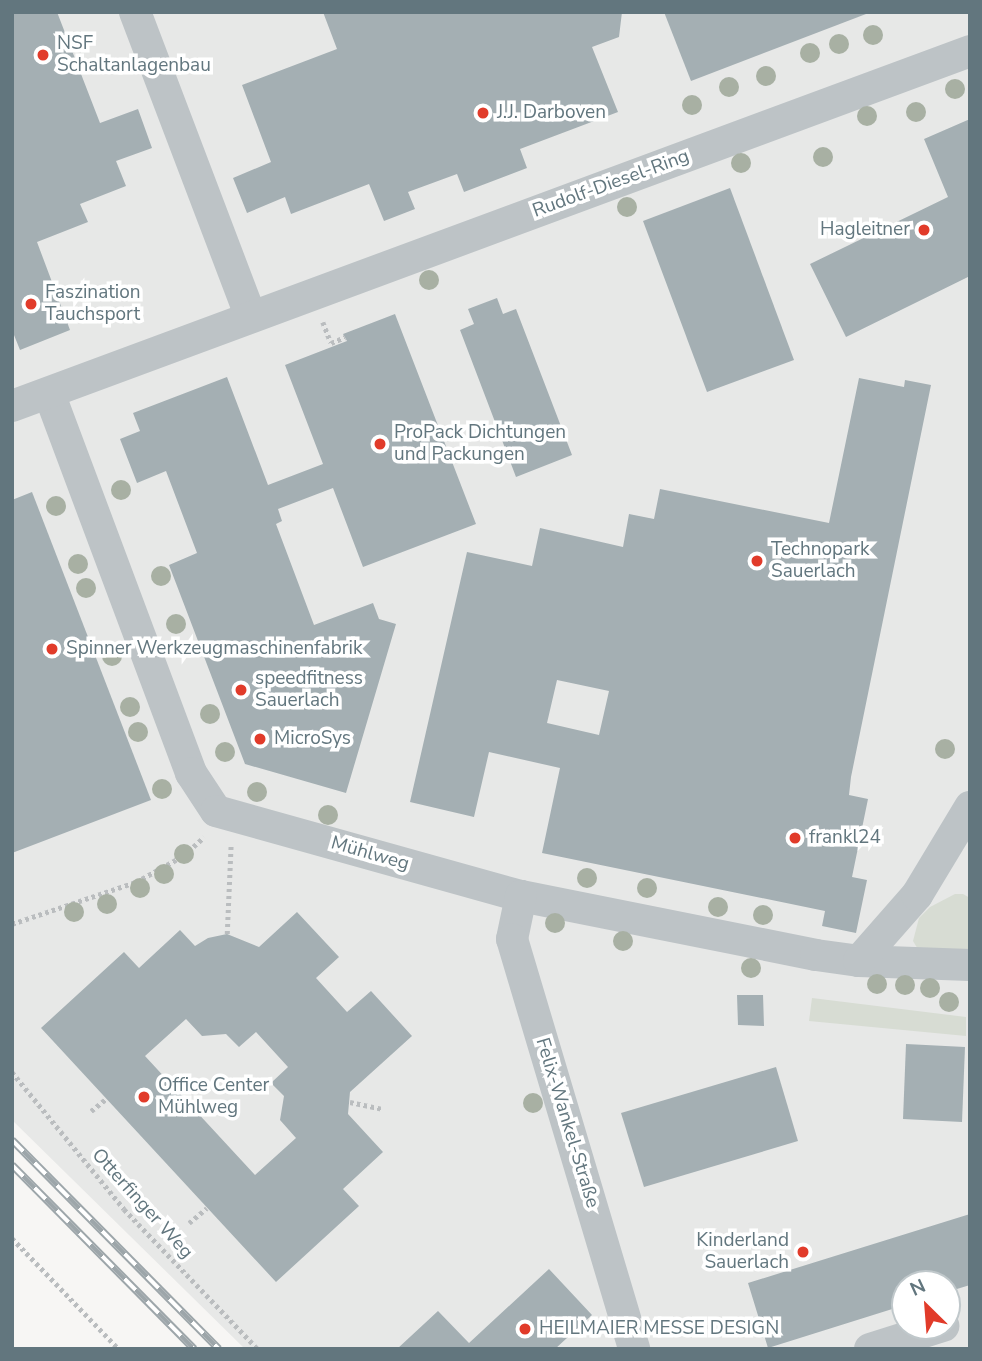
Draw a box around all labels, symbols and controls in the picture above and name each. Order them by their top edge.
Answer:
place label: NSF Schaltanlagenbau [57,33,211,77]
marker: NSF Schaltanlagenbau [35,47,51,63]
place label: J.J. Darboven [497,102,606,124]
marker: J.J. Darboven [475,105,491,121]
street label: Rudolf-Diesel-Ring [530,145,692,223]
place label: Hagleitner [820,219,910,241]
marker: Hagleitner [916,222,932,238]
place label: Faszination Tauchsport [45,282,141,326]
marker: Faszination Tauchsport [23,296,39,312]
place label: ProPack Dichtungen und Packungen [394,422,566,466]
marker: ProPack Dichtungen und Packungen [372,436,388,452]
place label: Technopark Sauerlach [771,539,869,583]
marker: Technopark Sauerlach [749,553,765,569]
place label: Spinner Werkzeugmaschinenfabrik [66,638,362,660]
marker: Spinner Werkzeugmaschinenfabrik [44,641,60,657]
place label: speedfitness Sauerlach [255,668,363,712]
marker: speedfitness Sauerlach [233,682,249,698]
place label: MicroSys [274,728,351,750]
marker: MicroSys [252,731,268,747]
place label: frankl24 [809,827,881,849]
marker: frankl24 [787,830,803,846]
street label: Mühlweg [328,832,412,876]
street label: Felix-Wankel-Straße [530,1035,604,1211]
place label: Office Center Mühlweg [158,1075,269,1119]
marker: Office Center Mühlweg [136,1089,152,1105]
street label: Otterfinger Weg [87,1144,197,1264]
place label: Kinderland Sauerlach [696,1230,789,1274]
marker: Kinderland Sauerlach [795,1244,811,1260]
north arrow [891,1270,961,1340]
text: N [906,1273,930,1303]
place label: HEILMAIER MESSE DESIGN [539,1318,779,1340]
marker: HEILMAIER MESSE DESIGN [517,1321,533,1337]

